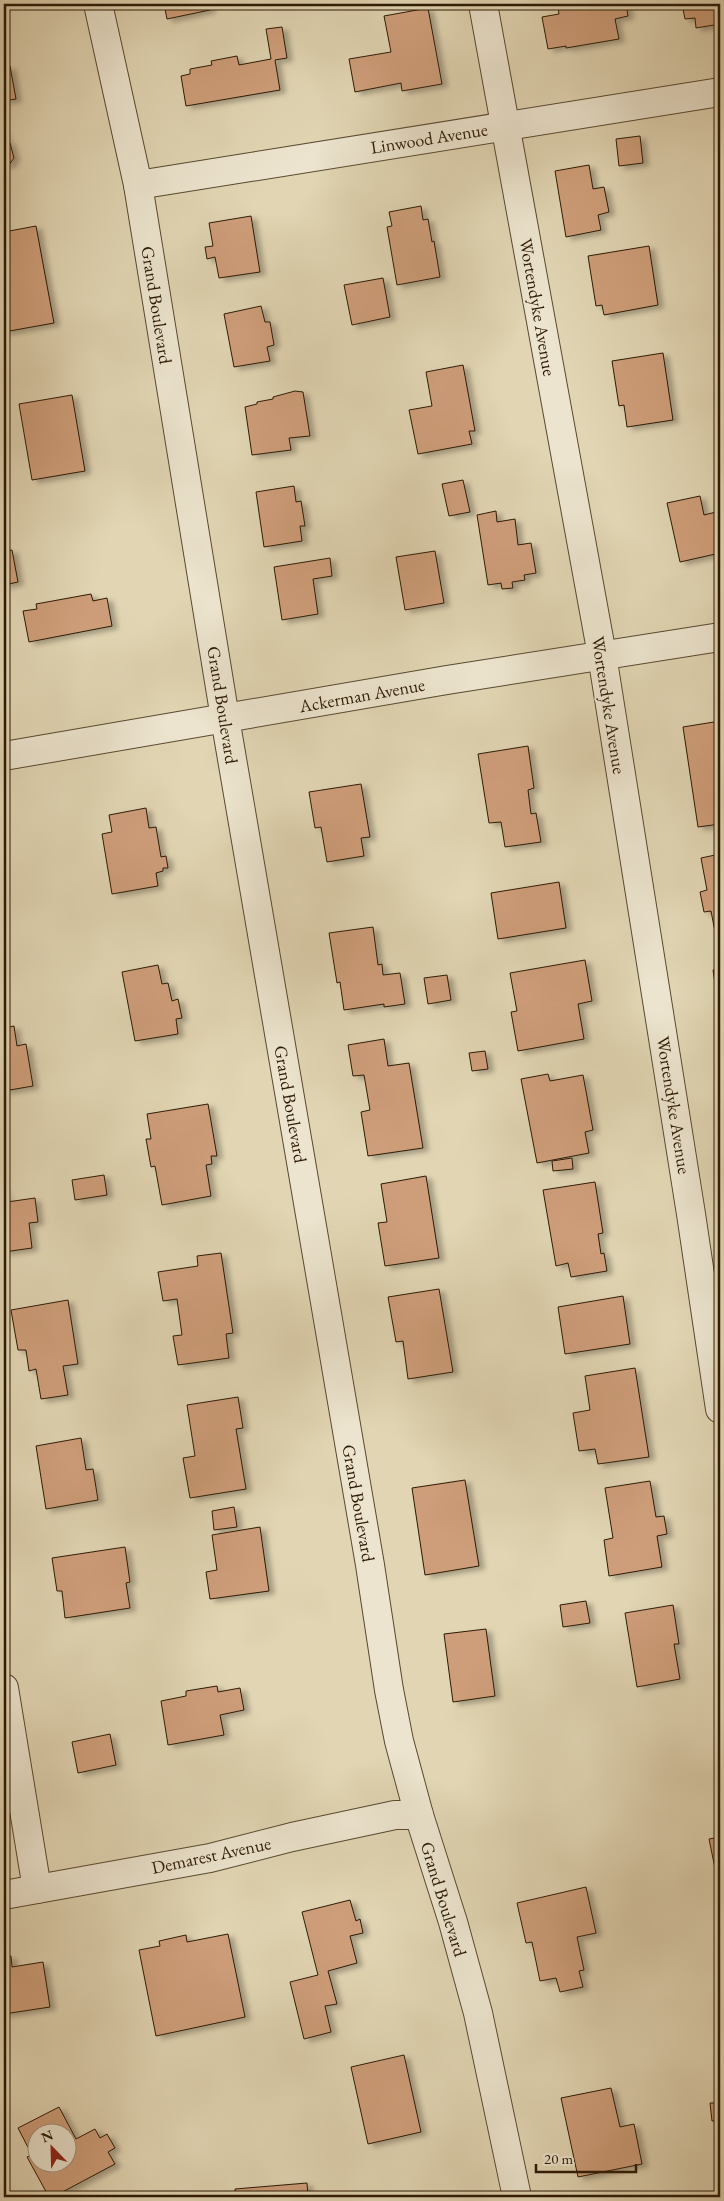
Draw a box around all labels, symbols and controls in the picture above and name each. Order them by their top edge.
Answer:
street label: Linwood Avenue [369,117,489,159]
street label: Wortendyke Avenue [515,236,561,378]
street label: Grand Boulevard [136,245,178,366]
street label: Wortendyke Avenue [587,634,631,776]
street label: Grand Boulevard [202,645,244,766]
street label: Ackerman Avenue [296,673,427,718]
street label: Wortendyke Avenue [652,1034,696,1176]
street label: Grand Boulevard [269,1044,313,1165]
street label: Grand Boulevard [337,1443,381,1564]
street label: Demarest Avenue [149,1831,273,1879]
street label: Grand Boulevard [416,1839,473,1960]
north arrow [28,2124,78,2174]
text: N [38,2125,56,2147]
scale bar [536,2141,636,2173]
text: 20 m [544,2149,573,2168]

